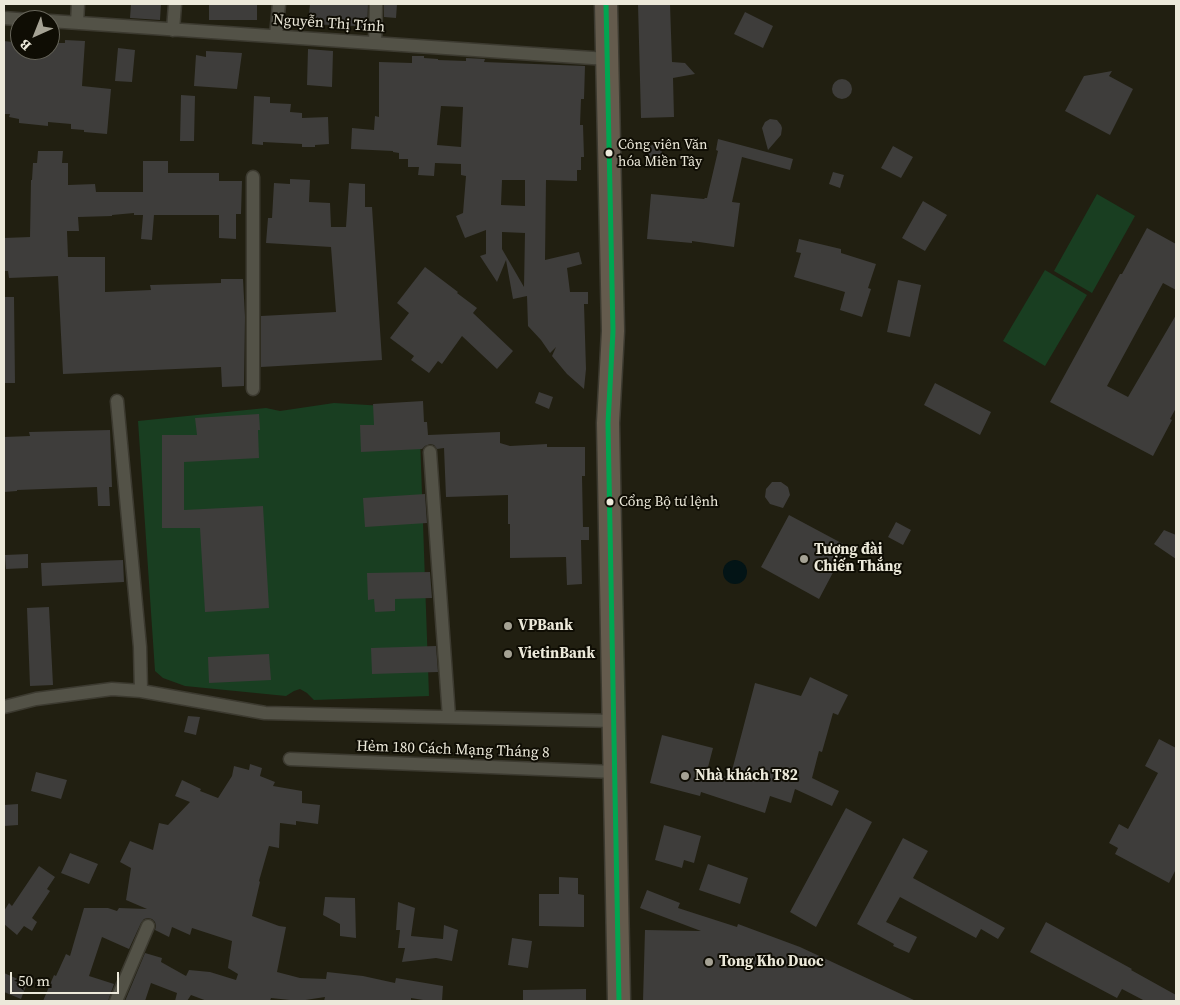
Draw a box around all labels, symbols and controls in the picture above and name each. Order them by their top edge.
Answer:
north arrow [10,10,60,60]
street label: Nguyễn Thị Tính [272,11,386,37]
text: B [15,35,36,55]
place label: Công viên Văn hóa Miền Tây [618,137,708,170]
marker: Công viên Văn hóa Miền Tây [604,148,614,158]
place label: Cổng Bộ tư lệnh [619,494,718,510]
marker: Cổng Bộ tư lệnh [605,497,615,507]
place label: Tượng đài Chiến Thắng [814,541,902,576]
marker: Tượng đài Chiến Thắng [798,553,810,565]
place label: VPBank [518,617,573,635]
marker: VPBank [502,620,514,632]
place label: VietinBank [518,645,595,663]
marker: VietinBank [502,648,514,660]
street label: Hẻm 180 Cách Mạng Tháng 8 [356,738,550,762]
place label: Nhà khách T82 [695,767,798,785]
marker: Nhà khách T82 [679,770,691,782]
place label: Tong Kho Duoc [719,953,824,971]
marker: Tong Kho Duoc [703,956,715,968]
scale bar [12,962,121,994]
text: 50 m [18,970,50,991]

